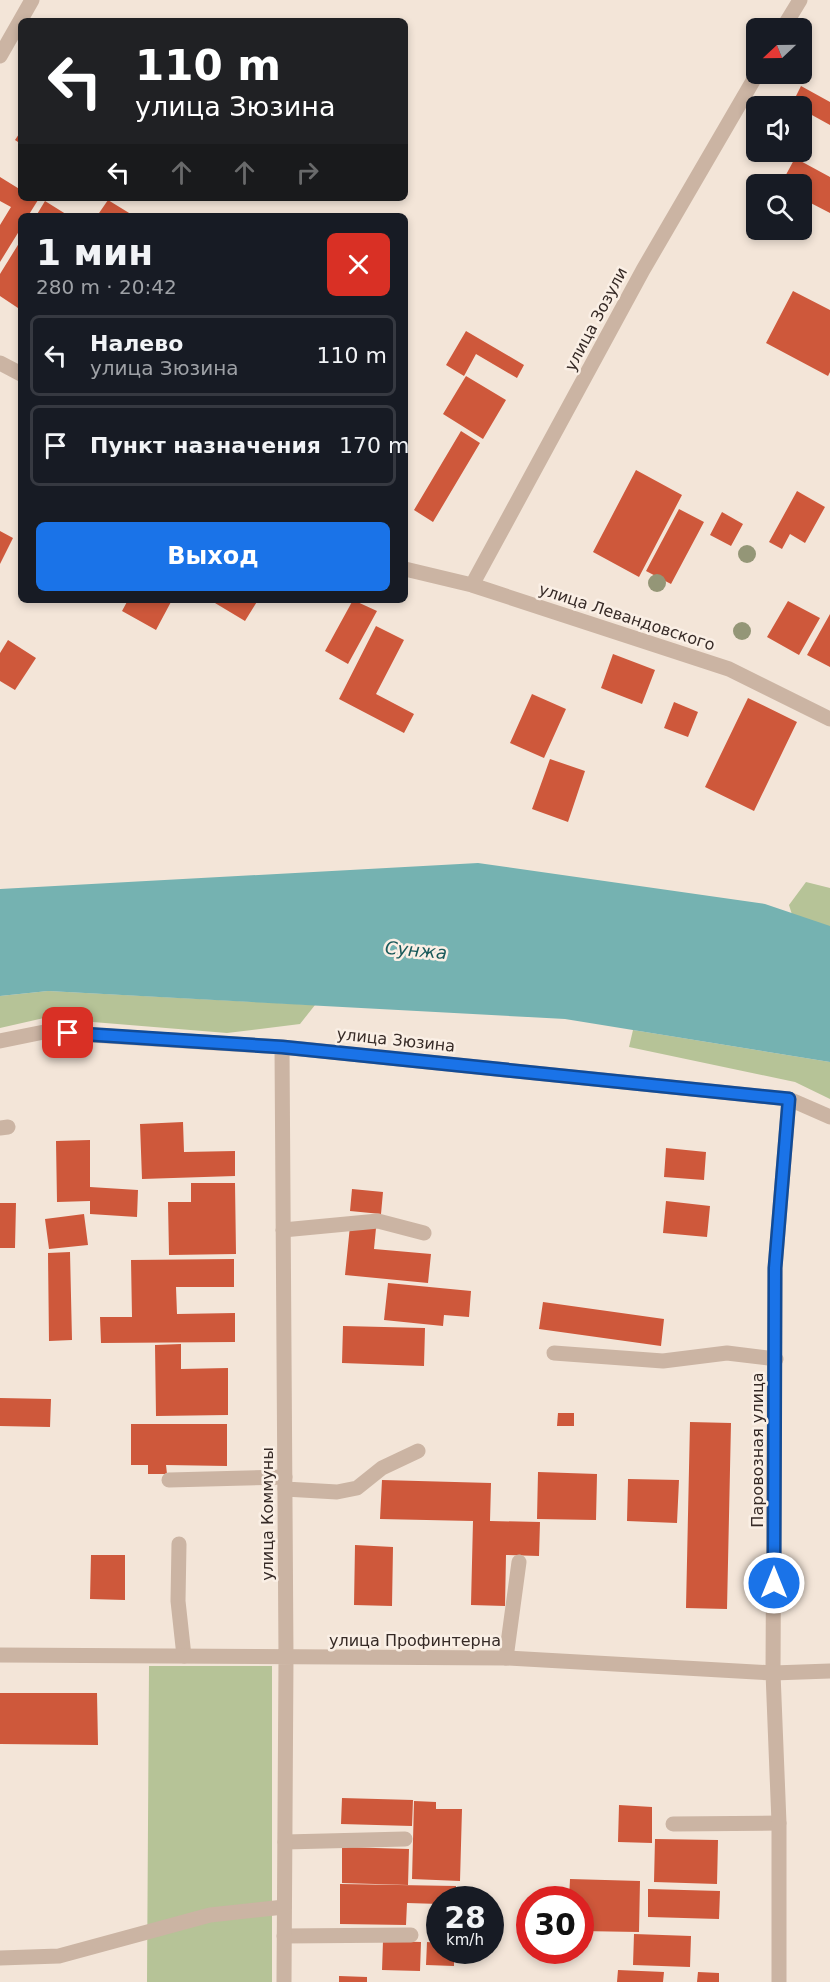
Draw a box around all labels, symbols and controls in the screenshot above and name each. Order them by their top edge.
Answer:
north arrow [746,18,812,84]
map controls [746,18,812,240]
text: 110 m [135,41,281,90]
icon: left [36,42,114,120]
text: улица Зюзина [135,91,335,122]
button: sound [746,96,812,162]
icon: left [102,156,135,189]
icon: ahead [165,156,198,189]
icon: ahead [228,156,261,189]
icon: right [291,156,324,189]
button: search [746,174,812,240]
text: 1 мин [36,232,153,273]
button: close [327,233,390,296]
street label: улица Зозули [561,264,631,374]
text: 280 m · 20:42 [36,275,177,299]
text: Налево [90,331,183,356]
icon: left [39,339,72,372]
text: 110 m [317,343,387,368]
text: улица Зюзина [90,356,238,380]
icon: arrive [39,429,72,462]
text: Пункт назначения [90,433,321,458]
text: 170 m [339,433,409,458]
button: Выход [36,522,390,591]
street label: улица Левандовского [536,580,718,654]
water label: Сунжа [384,937,448,963]
pin [42,1007,93,1058]
icon: arrive [51,1016,84,1049]
street label: улица Зюзина [336,1024,456,1056]
street label: Паровозная улица [748,1372,767,1528]
street label: улица Коммуны [258,1447,277,1581]
position arrow [742,1551,806,1615]
street label: улица Профинтерна [329,1631,501,1650]
speed limit sign: 30 [516,1886,594,1964]
text: 28 [444,1900,486,1935]
text: km/h [446,1931,484,1949]

